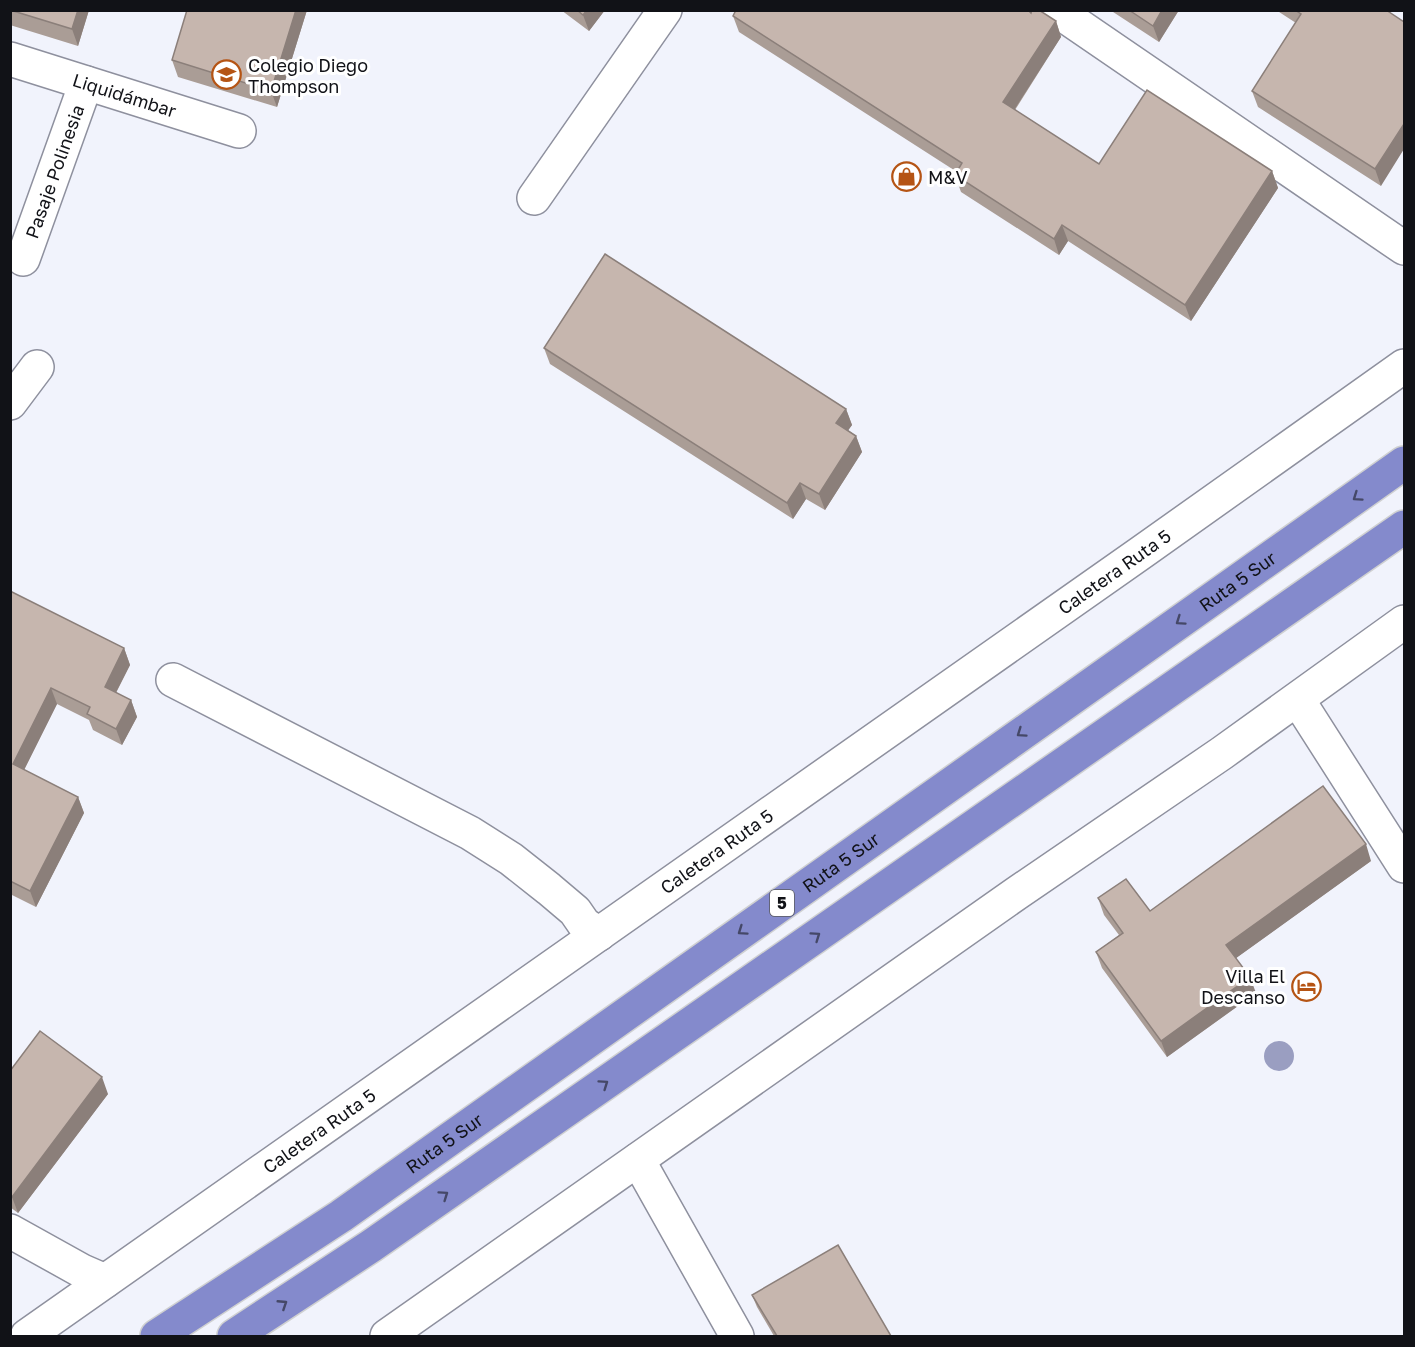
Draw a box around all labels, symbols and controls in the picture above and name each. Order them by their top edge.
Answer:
place label: Colegio Diego Thompson [248,54,368,97]
school or university icon: Colegio Diego Thompson [211,59,243,91]
street label: Liquidámbar [70,68,179,122]
street label: Pasaje Polinesia [20,102,88,241]
shop icon: M&V [891,161,923,193]
place label: M&V [928,166,968,188]
one-way arrow [1352,490,1363,501]
street label: Caletera Ruta 5 [1054,524,1175,619]
street label: Ruta 5 Sur [1195,546,1280,616]
one-way arrow [1176,614,1187,625]
one-way arrow [1016,726,1027,737]
street label: Caletera Ruta 5 [656,804,777,898]
street label: Ruta 5 Sur [798,827,883,897]
road number: 5 [770,890,794,916]
one-way arrow [737,924,748,935]
one-way arrow [810,932,821,943]
place label: Villa El Descanso [1201,965,1285,1008]
hotel icon: Villa El Descanso [1290,970,1322,1002]
one-way arrow [598,1080,609,1091]
street label: Caletera Ruta 5 [258,1083,380,1178]
street label: Ruta 5 Sur [401,1108,487,1178]
one-way arrow [438,1191,449,1202]
one-way arrow [276,1300,287,1311]

